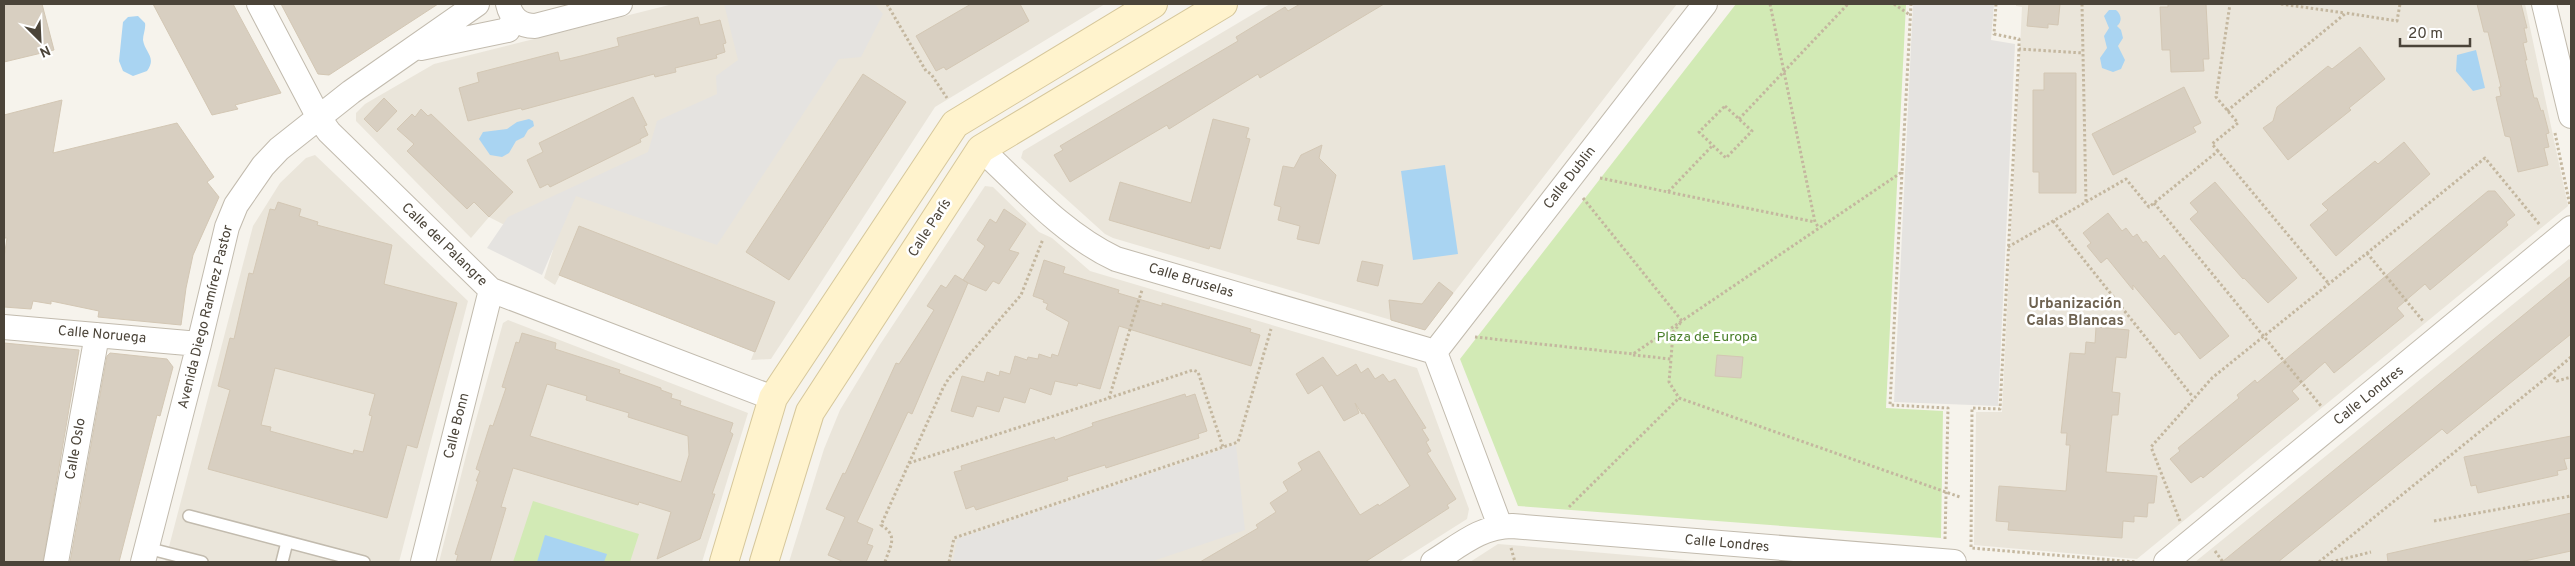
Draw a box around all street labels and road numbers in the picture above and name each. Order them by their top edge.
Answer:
street label: Calle Dublin [1540,143,1600,213]
street label: Calle París [905,196,955,260]
street label: Calle del Palangre [398,200,490,290]
street label: Avenida Diego Ramírez Pastor [175,223,237,411]
street label: Calle Bruselas [1146,260,1236,302]
street label: Calle Noruega [57,323,147,347]
street label: Calle Londres [2331,363,2407,429]
street label: Calle Bonn [441,391,473,461]
street label: Calle Oslo [62,417,90,481]
street label: Calle Londres [1684,532,1770,556]

